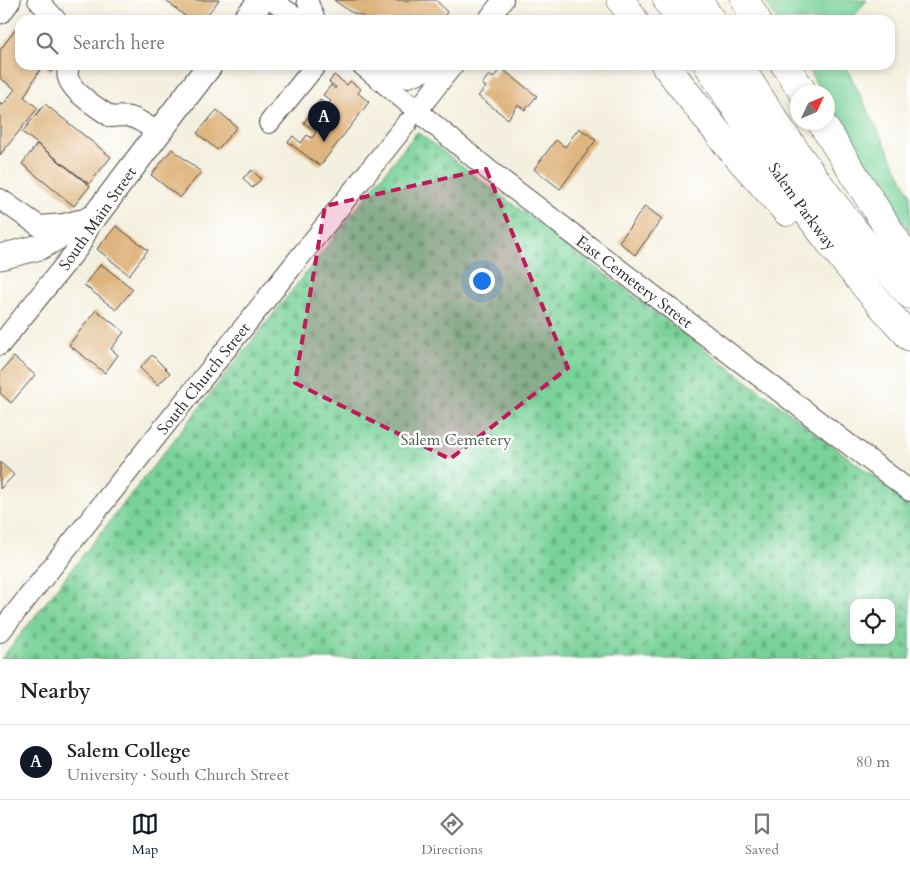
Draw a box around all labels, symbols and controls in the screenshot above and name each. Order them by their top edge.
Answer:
search box [15,15,895,70]
icon: search [33,29,61,57]
text: Search here [73,30,165,56]
north arrow [790,85,835,130]
pin: A [308,101,340,142]
street label: Salem Parkway [763,158,842,255]
street label: South Main Street [54,162,142,275]
street label: East Cemetery Street [571,230,697,334]
your location [469,268,495,294]
street label: South Church Street [152,318,255,440]
park label: Salem Cemetery [401,429,512,451]
map controls [850,599,895,644]
button: locate [850,599,895,644]
text: Nearby [20,677,91,706]
text: Salem College [67,738,191,764]
text: A [30,751,42,773]
text: 80 m [856,751,890,773]
text: University · South Church Street [67,764,289,786]
tab: Map [131,810,159,859]
tab: Directions [421,810,483,859]
tab: Saved [745,810,779,859]

